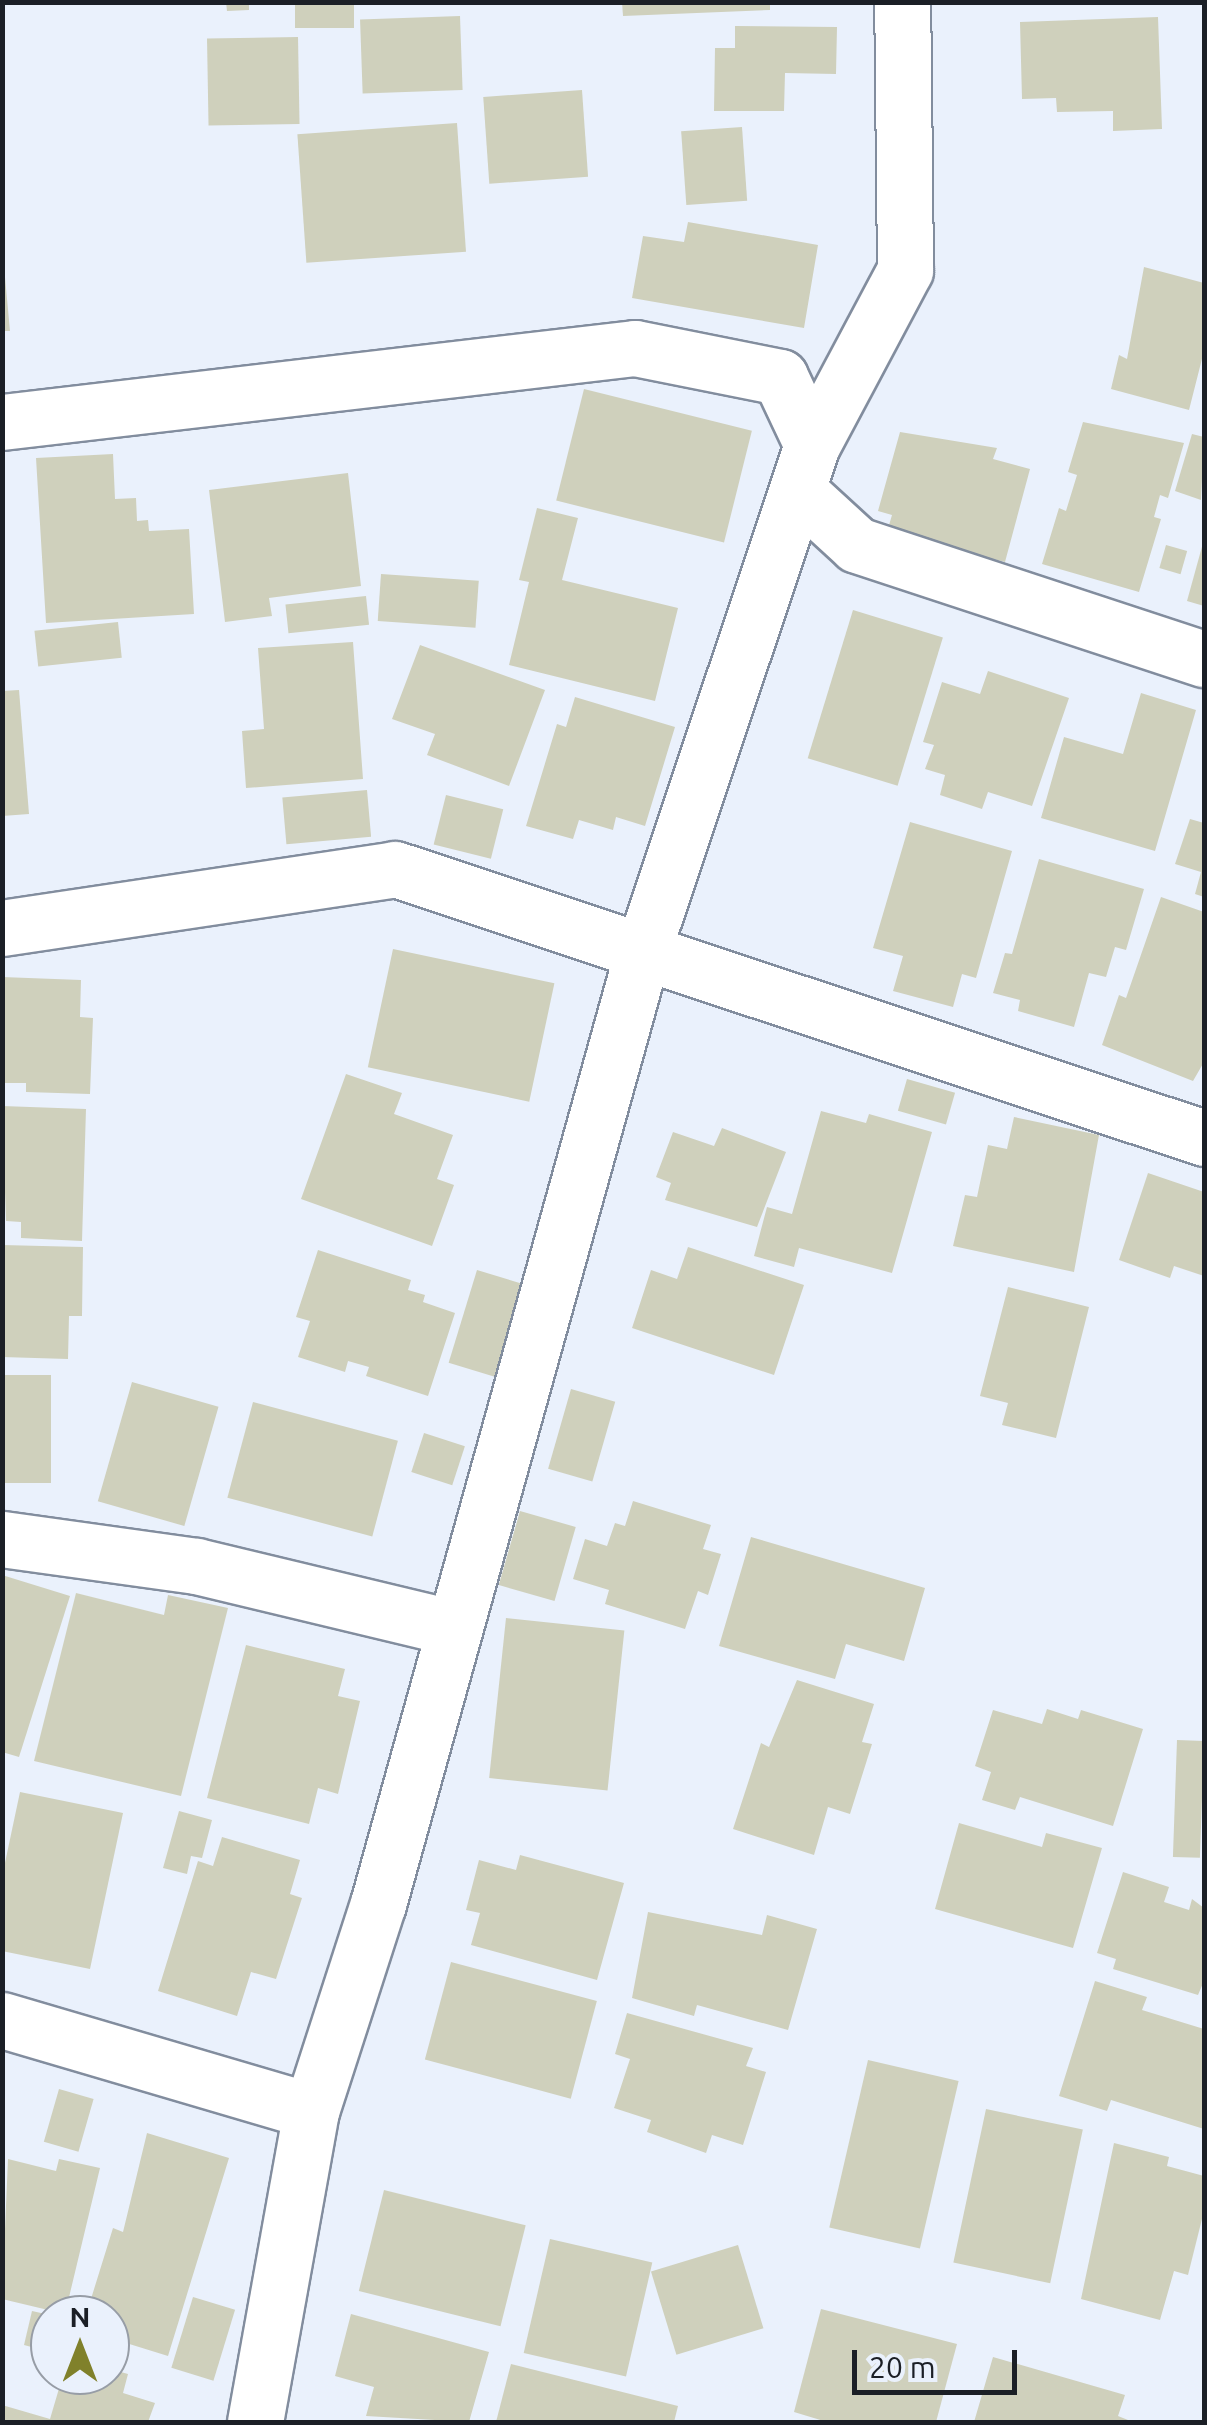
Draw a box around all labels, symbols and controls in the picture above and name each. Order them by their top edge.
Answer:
north arrow [30,2295,130,2395]
text: N [70,2301,90,2332]
scale bar [857,2330,1022,2392]
text: 20 m [869,2350,936,2384]

